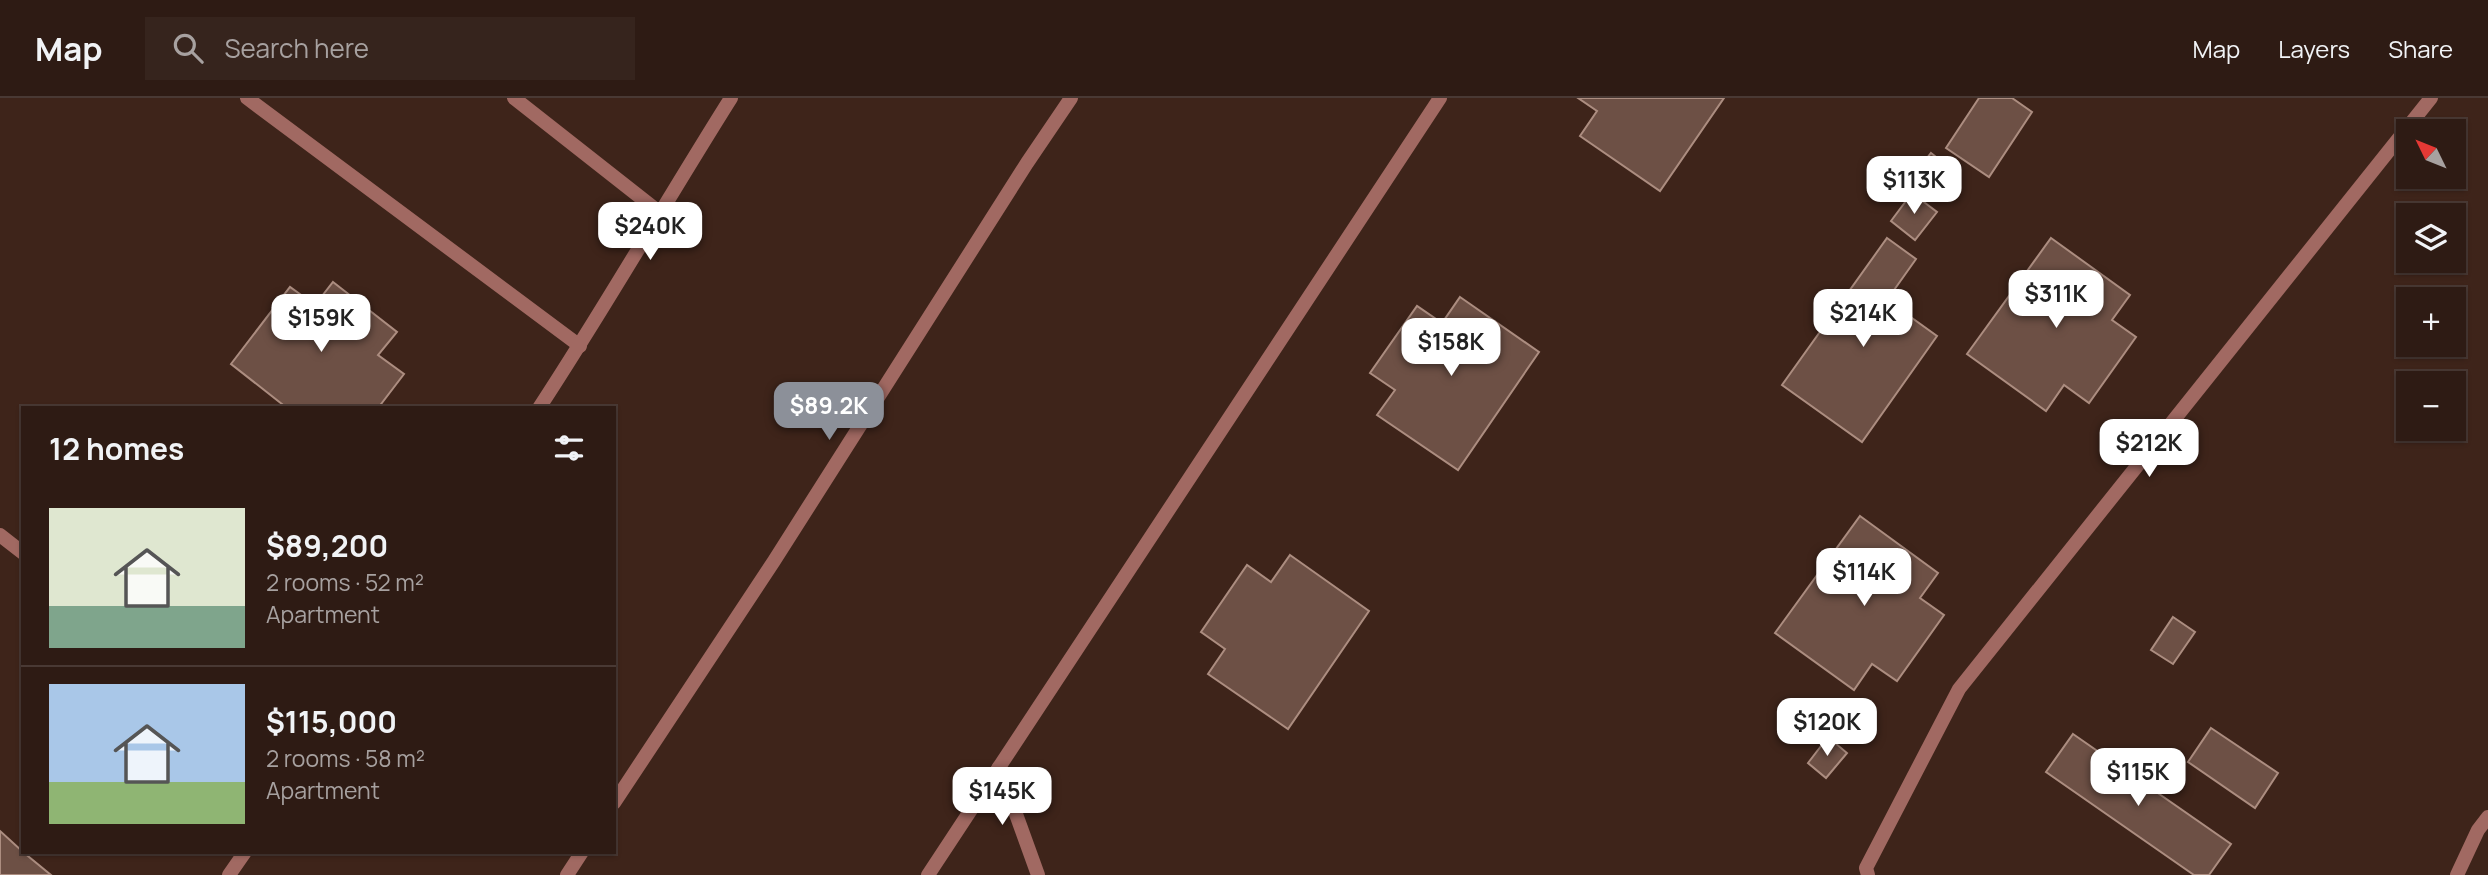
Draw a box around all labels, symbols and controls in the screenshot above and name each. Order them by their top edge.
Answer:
search box [145,17,635,80]
text: Map [35,26,103,71]
icon: search [169,29,207,67]
text: Search here [225,30,369,66]
text: Map [2193,32,2240,65]
text: Layers [2278,32,2350,65]
text: Share [2388,32,2453,65]
north arrow [2396,119,2466,189]
map controls [2396,119,2466,441]
pin: $113K [1865,156,1963,216]
text: $113K [1883,163,1945,195]
pin: $240K [601,202,699,262]
button: layers [2396,203,2466,273]
text: $240K [614,209,686,241]
pin: $311K [2007,271,2105,330]
text: $311K [2025,277,2087,309]
button: + [2396,287,2466,357]
pin: $214K [1814,289,1912,349]
pin: $159K [272,294,370,354]
text: $214K [1829,296,1897,328]
text: $159K [287,301,355,333]
pin: $158K [1402,318,1500,378]
text: $158K [1418,325,1484,357]
button: − [2396,371,2466,441]
pin: $89.2K [772,382,886,442]
text: $89.2K [790,389,868,421]
pin: $212K [2100,420,2198,479]
text: $212K [2116,426,2182,458]
text: 12 homes [49,428,184,469]
icon: filters [550,429,588,467]
text: $89,200 [266,525,388,566]
icon: home [105,536,189,620]
pin: $114K [1815,548,1913,608]
text: $114K [1832,555,1896,587]
text: 2 rooms · 52 m² [266,566,424,598]
text: Apartment [266,598,380,630]
pin: $120K [1778,698,1876,758]
text: $115,000 [266,701,397,742]
text: $120K [1793,705,1861,737]
icon: home [105,712,189,796]
text: 2 rooms · 58 m² [266,742,425,774]
pin: $115K [2089,748,2187,808]
text: $115K [2107,755,2169,787]
pin: $145K [953,768,1051,827]
text: Apartment [266,774,380,806]
text: $145K [969,774,1035,806]

